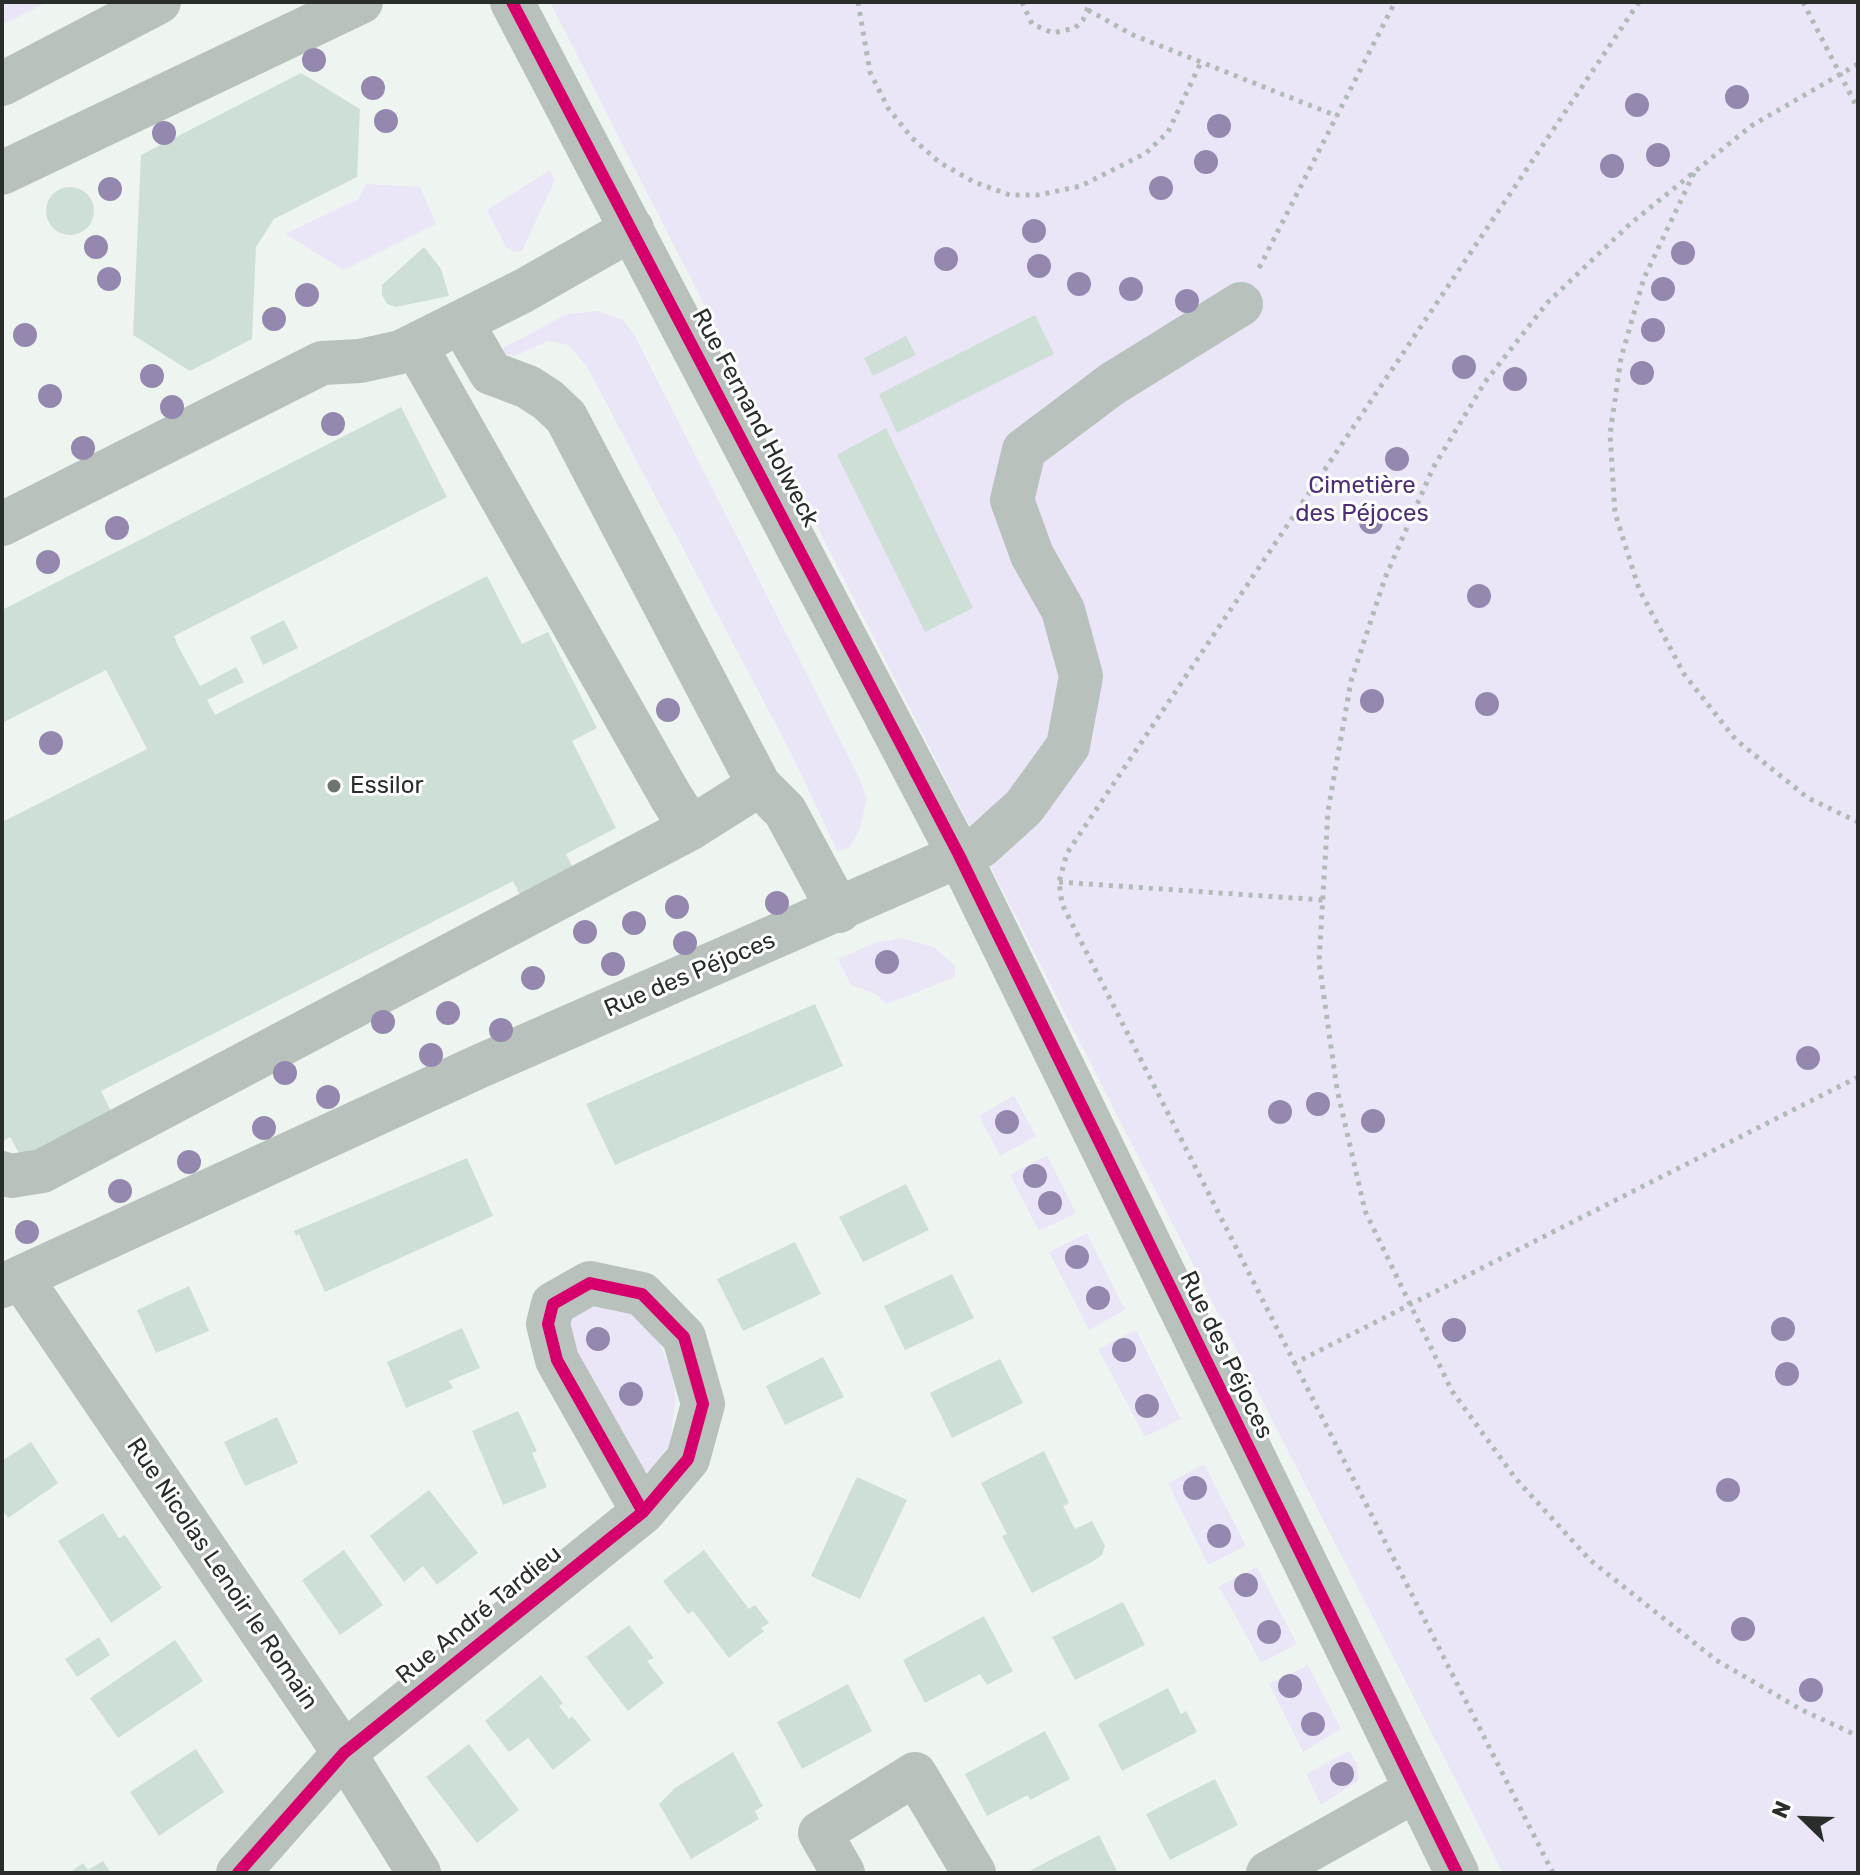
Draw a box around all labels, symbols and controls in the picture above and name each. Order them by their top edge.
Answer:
street label: Rue Fernand Holweck [685,304,825,532]
park label: Cimetière des Péjoces [1295,472,1429,528]
place label: Essilor [350,772,424,800]
marker: Essilor [325,777,343,795]
street label: Rue des Péjoces [600,926,780,1024]
street label: Rue des Péjoces [1173,1267,1279,1443]
street label: Rue Nicolas Lenoir le Romain [120,1433,324,1715]
street label: Rue André Tardieu [391,1540,567,1690]
north arrow [1764,1779,1844,1859]
text: N [1766,1797,1797,1822]

